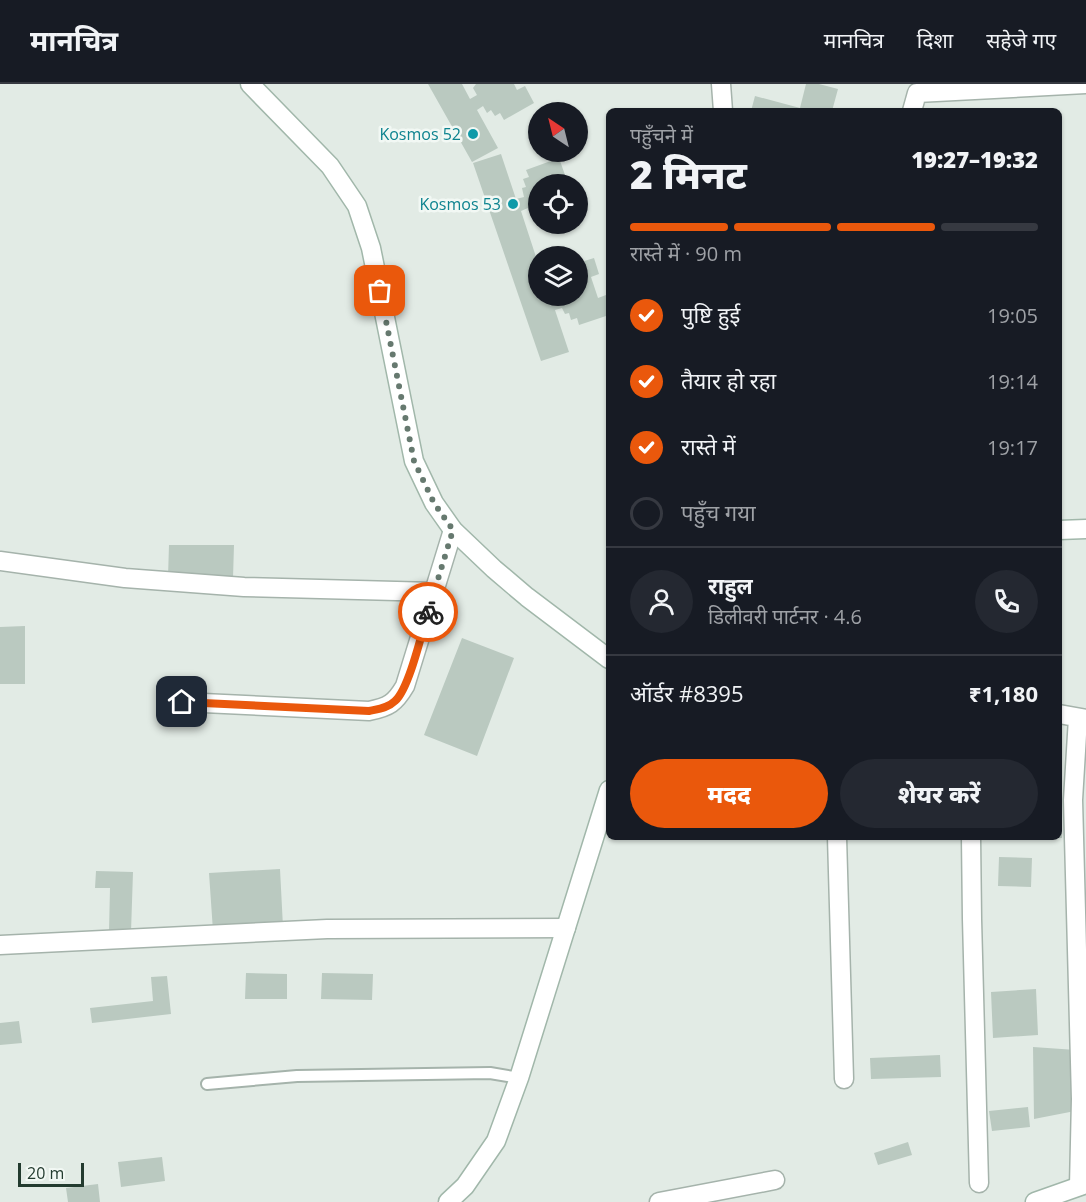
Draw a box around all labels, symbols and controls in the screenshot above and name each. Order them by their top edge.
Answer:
text: मानचित्र [30,21,118,59]
text: मानचित्र [824,26,884,54]
text: दिशा [917,26,953,54]
text: सहेजे गए [986,26,1056,54]
north arrow [528,102,588,162]
map controls [528,102,588,306]
text: पहुँचने में [630,122,693,149]
place label: Kosmos 52 [379,123,461,145]
marker: Kosmos 52 [466,127,480,141]
text: 19:27–19:32 [911,144,1038,174]
text: 2 मिनट [630,147,747,200]
button: locate [528,174,588,234]
place label: Kosmos 53 [419,193,501,215]
marker: Kosmos 53 [506,197,520,211]
text: रास्ते में · 90 m [630,240,742,267]
button: layers [528,246,588,306]
pin [354,265,405,316]
icon: bag [363,274,396,307]
icon: check [630,299,663,332]
text: पुष्टि हुई [681,299,740,329]
text: 19:05 [987,302,1038,329]
icon: check [630,365,663,398]
text: तैयार हो रहा [681,365,776,395]
text: 19:14 [987,368,1038,395]
icon: check [630,431,663,464]
text: रास्ते में [681,431,736,461]
text: 19:17 [987,434,1038,461]
text: पहुँच गया [681,497,756,527]
button: person [630,570,693,633]
text: राहुल [708,570,753,600]
button: phone [975,570,1038,633]
courier [398,582,458,642]
icon: bike [412,596,445,629]
text: डिलीवरी पार्टनर · 4.6 [708,603,862,630]
pin [156,676,207,727]
text: ऑर्डर #8395 [630,678,744,708]
text: ₹1,180 [969,678,1038,708]
icon: home [165,685,198,718]
button: मदद [630,759,828,828]
button: शेयर करें [840,759,1038,828]
scale bar [18,1160,84,1188]
text: 20 m [27,1162,64,1184]

